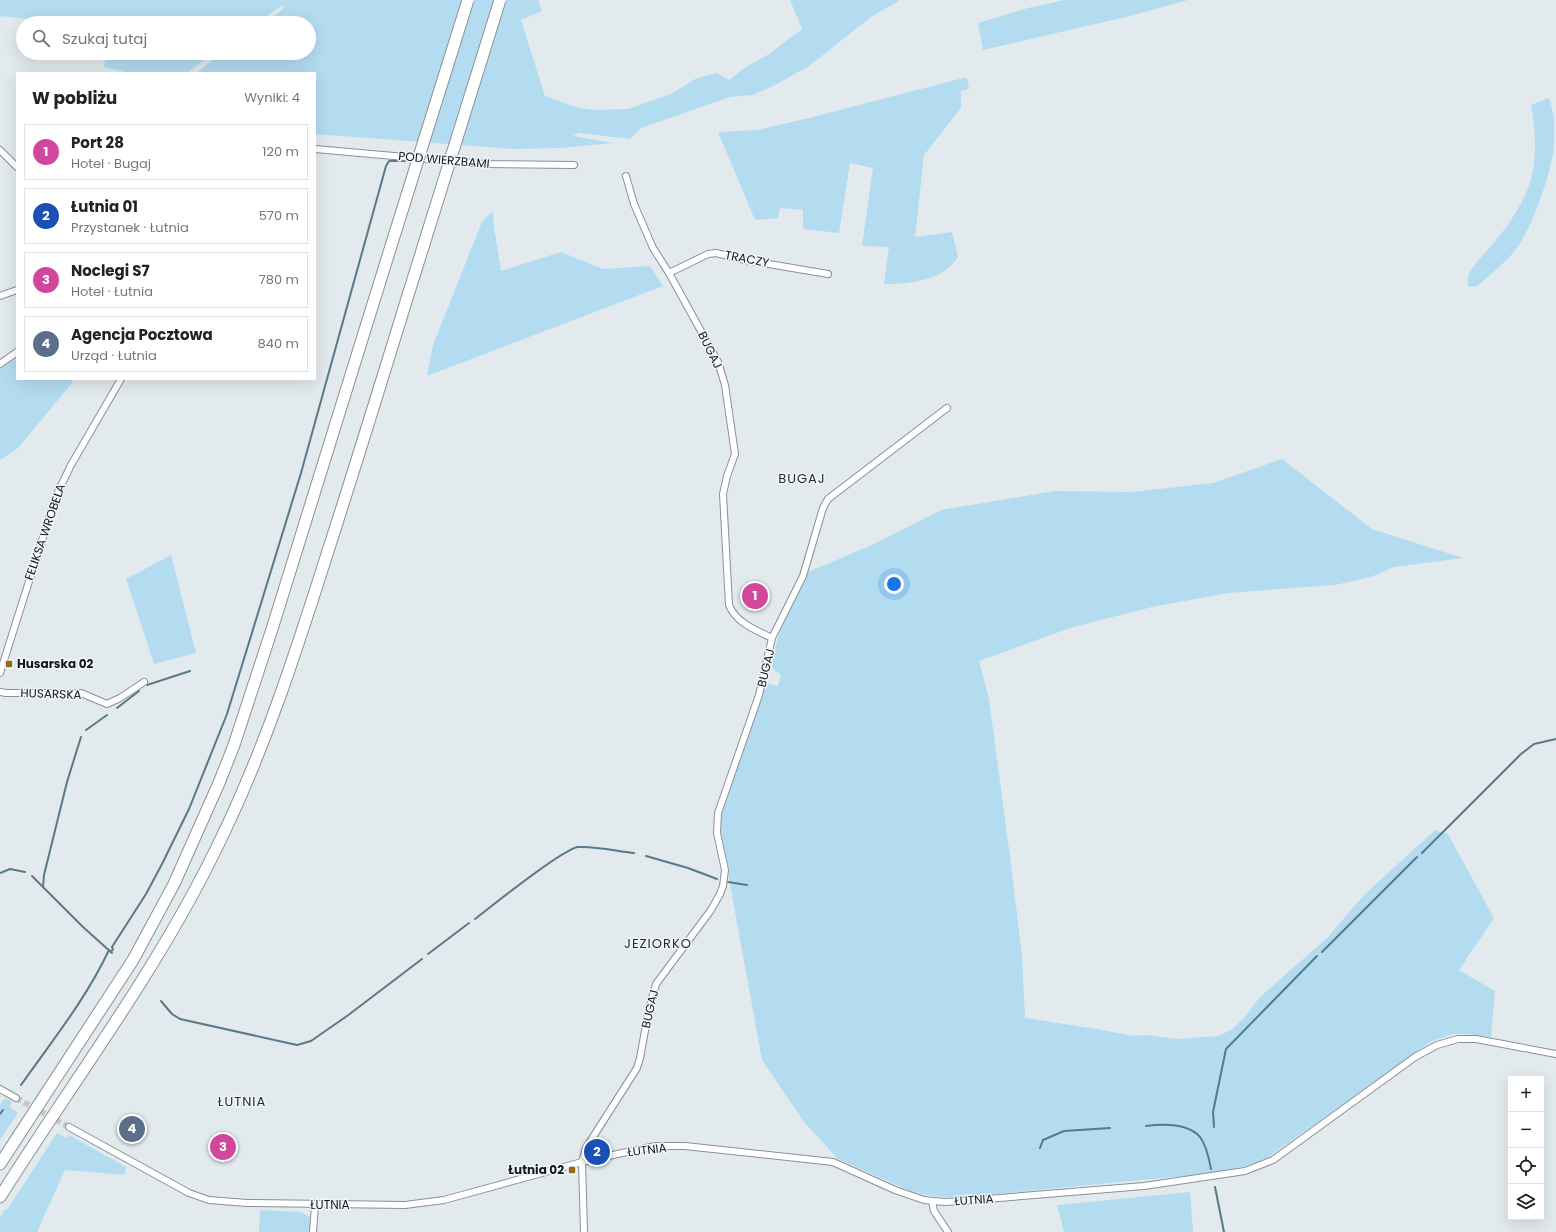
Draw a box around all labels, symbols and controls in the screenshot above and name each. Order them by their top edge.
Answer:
search box [16,16,316,60]
icon: search [30,27,52,49]
text: Szukaj tutaj [62,28,147,49]
text: W pobliżu [32,86,117,110]
text: Wyniki: 4 [244,88,300,107]
text: Port 28 [71,132,124,153]
text: 1 [44,142,48,161]
text: 120 m [262,142,299,161]
street label: POD WIERZBAMI [398,147,490,172]
text: Hotel · Bugaj [71,154,151,173]
text: Łutnia 01 [71,196,138,217]
text: 2 [42,206,50,225]
text: 570 m [259,206,299,225]
text: Przystanek · Łutnia [71,218,189,237]
street label: TRACZY [724,246,771,271]
text: Noclegi S7 [71,260,150,281]
text: 3 [42,270,50,289]
text: 780 m [259,270,299,289]
text: Hotel · Łutnia [71,282,153,301]
text: Agencja Pocztowa [71,324,213,345]
street label: BUGAJ [694,328,727,371]
text: 4 [42,334,50,353]
text: 840 m [258,334,299,353]
text: Urząd · Łutnia [71,346,157,365]
district label: BUGAJ [778,469,826,488]
street label: FELIKSA WROBELA [20,481,69,582]
your location [884,574,904,594]
pin: 1 [742,581,768,611]
street label: BUGAJ [753,647,779,689]
place label: Husarska 02 [17,655,93,672]
marker: Husarska 02 [4,659,14,669]
street label: HUSARSKA [20,684,82,703]
district label: JEZIORKO [624,934,692,953]
street label: BUGAJ [637,988,662,1030]
map controls [1508,1076,1544,1220]
button: + [1508,1076,1544,1112]
district label: ŁUTNIA [218,1092,266,1111]
button: − [1508,1112,1544,1148]
pin: 4 [119,1114,145,1144]
pin: 3 [210,1132,236,1162]
pin: 2 [584,1137,610,1167]
street label: ŁUTNIA [626,1139,667,1160]
button: locate [1508,1148,1544,1184]
place label: Łutnia 02 [508,1161,564,1178]
marker: Łutnia 02 [567,1165,577,1175]
button: layers [1508,1184,1544,1220]
street label: ŁUTNIA [954,1190,994,1209]
street label: ŁUTNIA [310,1196,350,1213]

